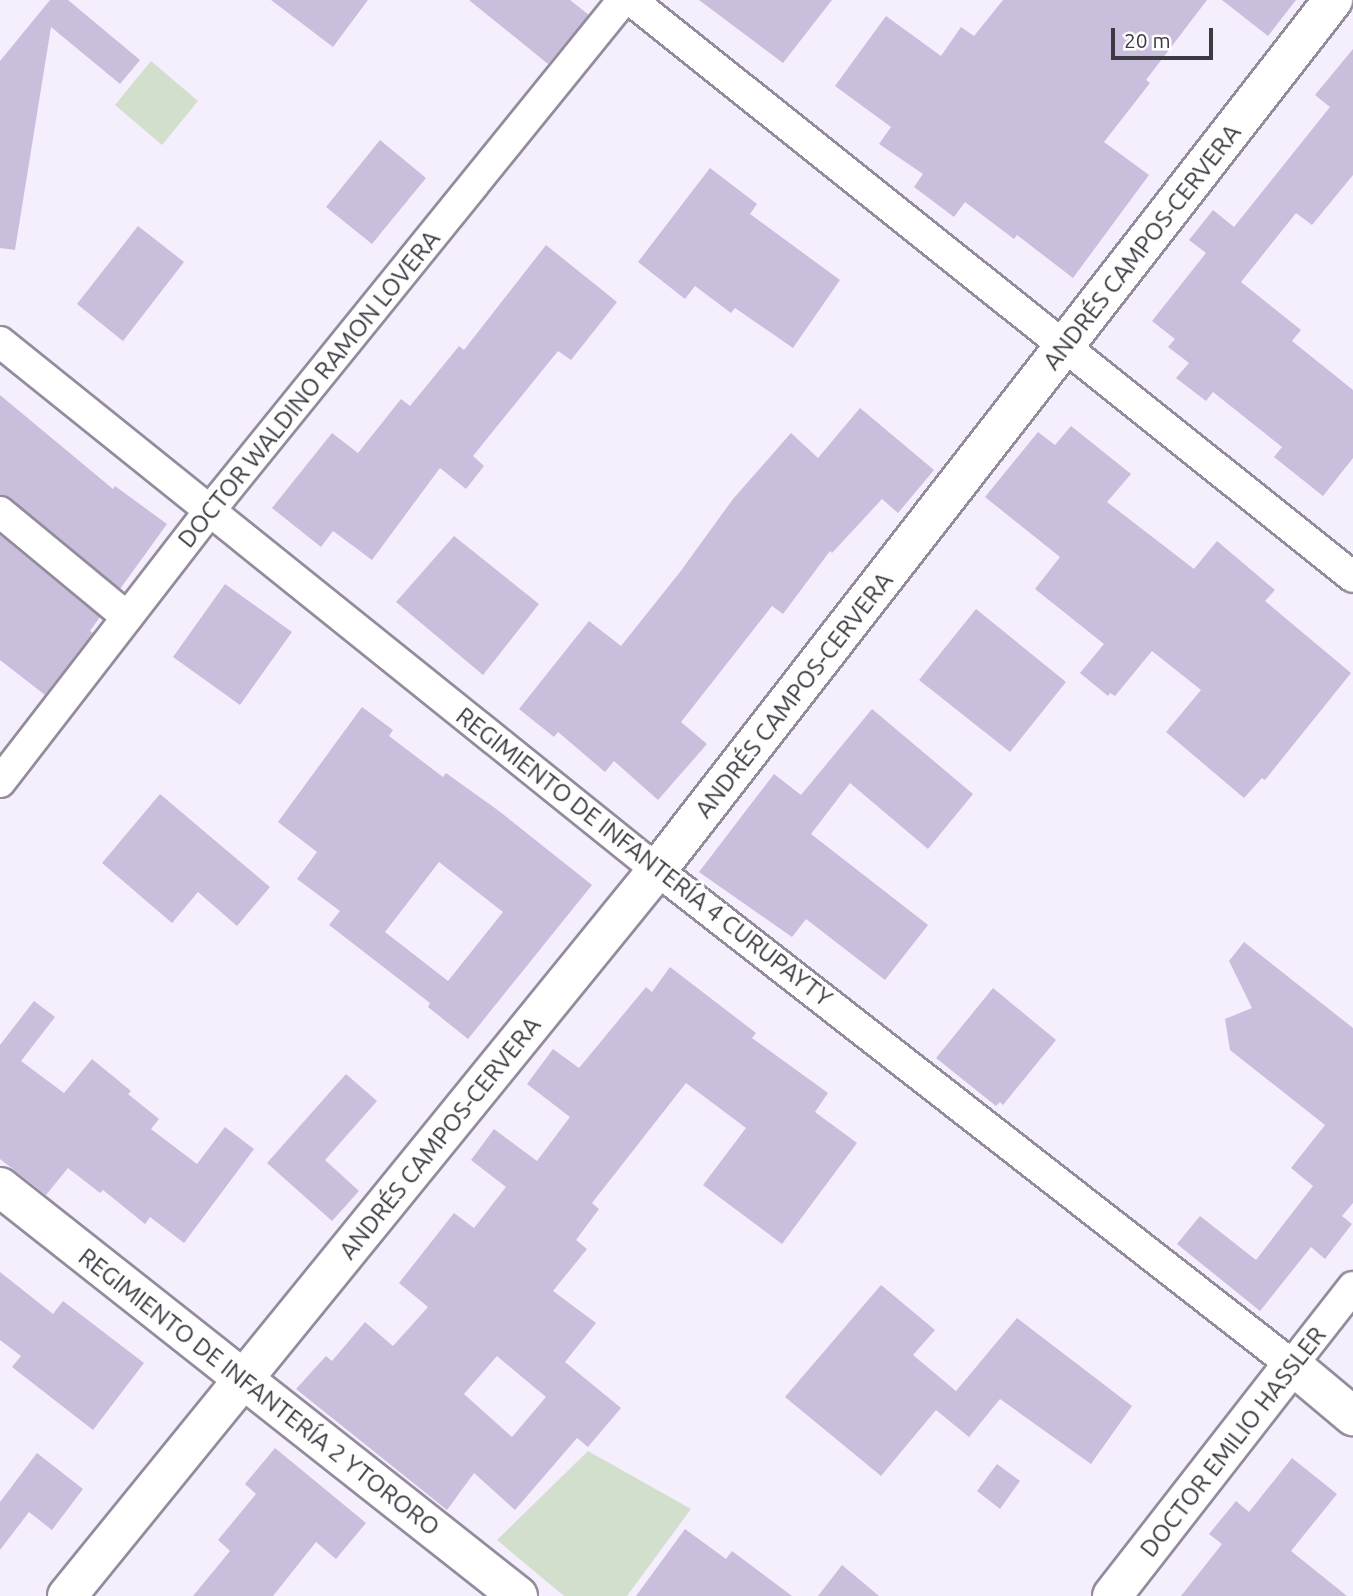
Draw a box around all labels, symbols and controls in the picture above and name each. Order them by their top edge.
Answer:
scale bar [1115,14,1216,58]
text: 20 m [1124,28,1171,52]
street label: ANDRÉS CAMPOS-CERVERA [1037,119,1247,375]
street label: DOCTOR WALDINO RAMON LOVERA [172,225,446,553]
street label: ANDRÉS CAMPOS-CERVERA [689,567,899,823]
street label: REGIMIENTO DE INFANTERÍA 4 CURUPAYTY [450,701,838,1013]
street label: ANDRÉS CAMPOS-CERVERA [333,1011,547,1265]
street label: REGIMIENTO DE INFANTERÍA 2 YTORORO [73,1242,445,1542]
street label: DOCTOR EMILIO HASSLER [1134,1321,1332,1563]

